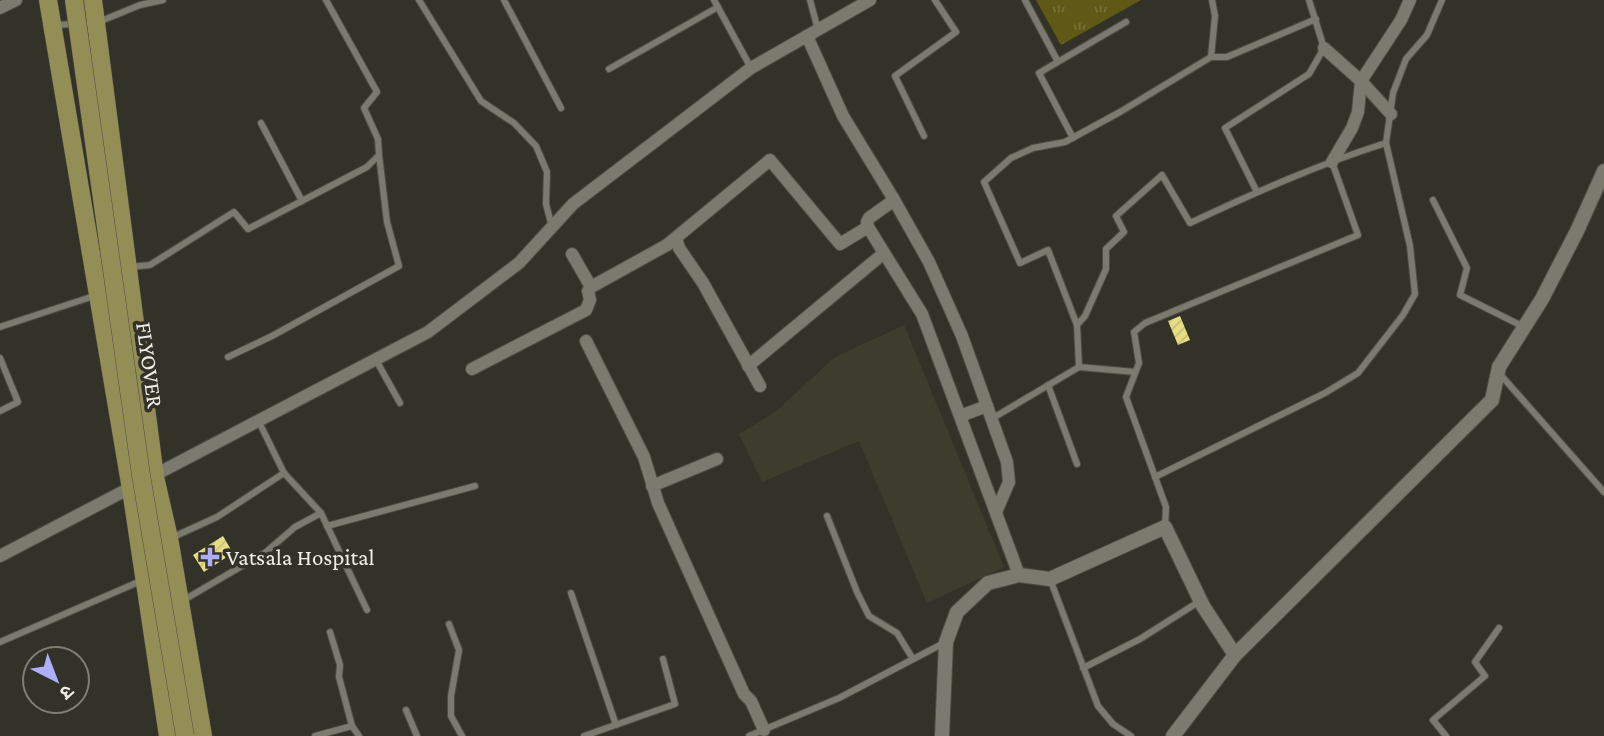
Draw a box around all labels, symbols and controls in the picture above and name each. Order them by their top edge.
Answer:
street label: FLYOVER [131,320,169,410]
place label: Vatsala Hospital [226,544,375,570]
marker: Vatsala Hospital [200,547,220,567]
north arrow [21,645,91,715]
text: उ [55,681,78,704]

